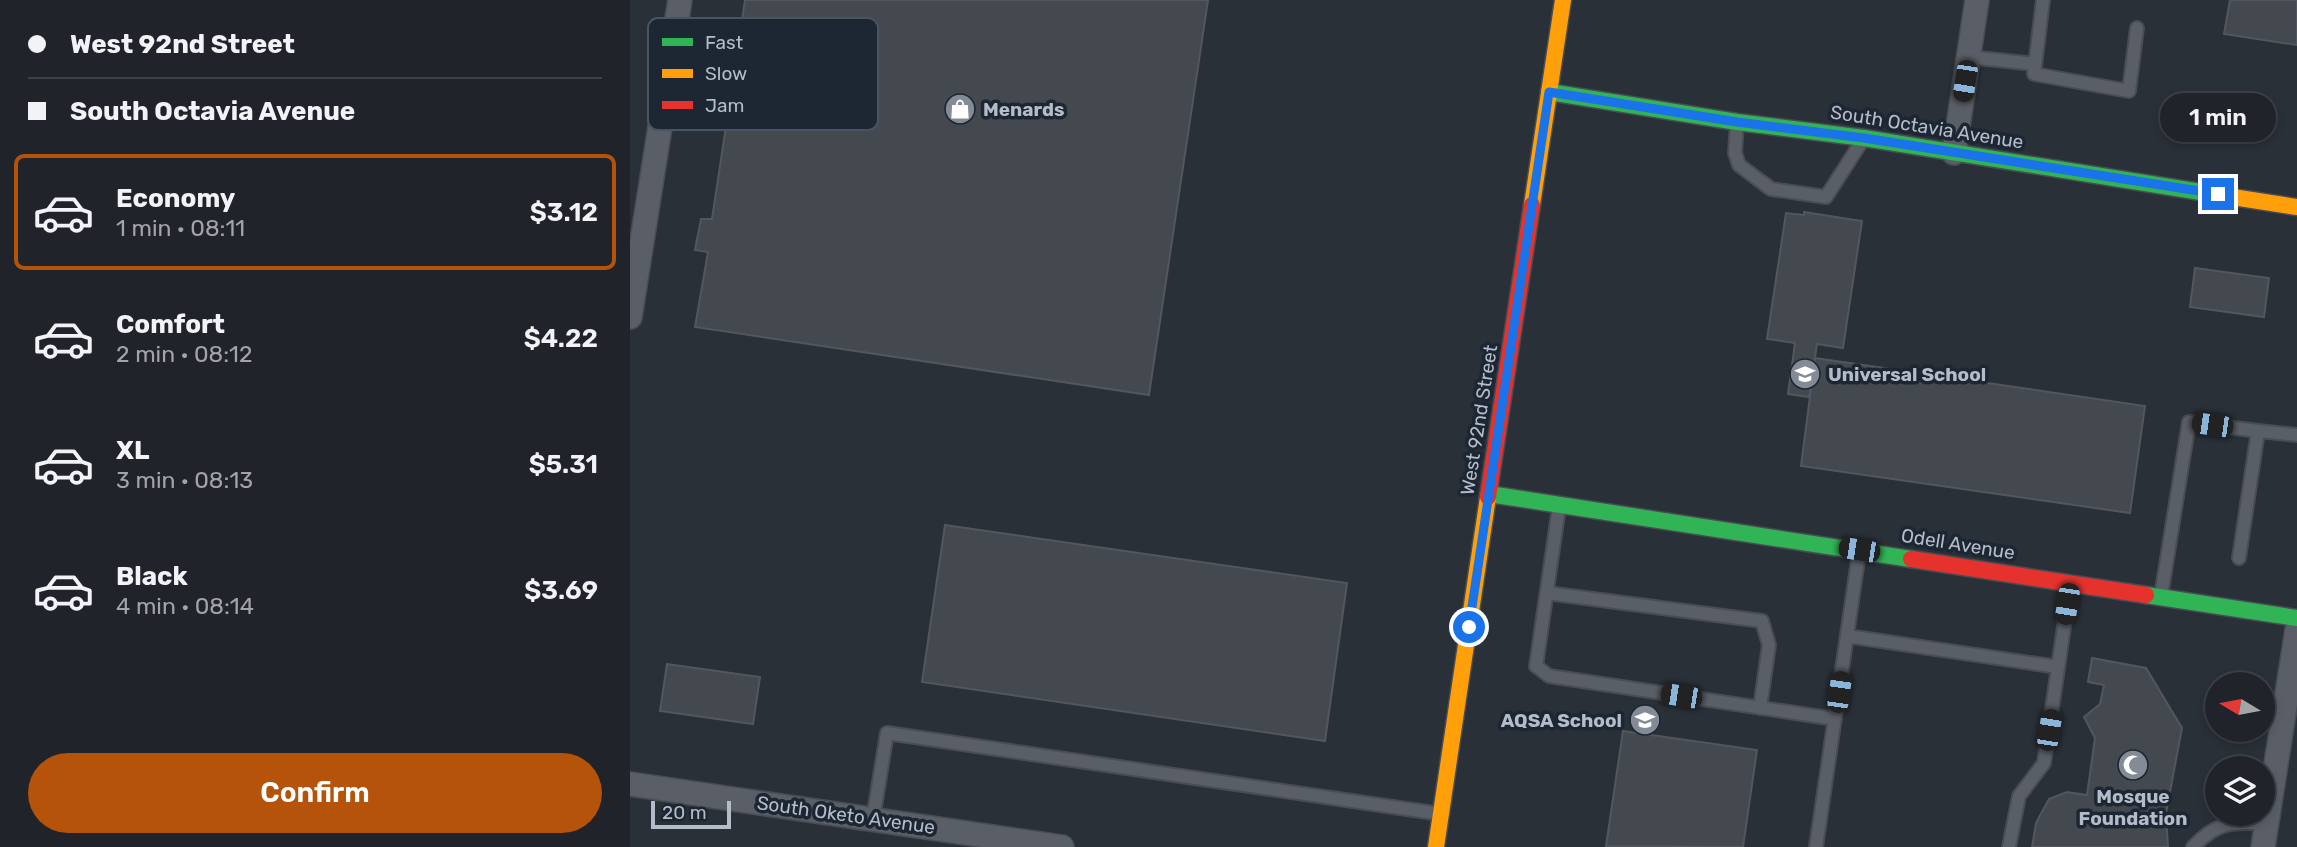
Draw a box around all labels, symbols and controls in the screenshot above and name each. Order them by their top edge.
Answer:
legend [648,18,878,130]
text: West 92nd Street [70,29,295,60]
text: Fast [705,31,744,54]
car [1952,59,1979,103]
text: Slow [705,62,747,85]
shop icon: Menards [943,92,977,126]
callout: 1 min [2160,92,2276,142]
text: Jam [705,94,744,117]
text: South Octavia Avenue [70,96,355,127]
place label: Menards [983,98,1064,121]
street label: South Octavia Avenue [1829,100,2025,154]
text: 1 min [2189,103,2247,131]
route end [2202,178,2234,210]
icon: car [32,181,95,244]
text: Economy [116,183,235,214]
text: $3.12 [530,197,598,228]
text: 1 min · 08:11 [116,214,245,242]
icon: car [32,307,95,370]
text: Comfort [116,309,225,340]
text: $4.22 [524,323,598,354]
text: 2 min · 08:12 [116,340,252,368]
street label: West 92nd Street [1456,343,1502,497]
school or university icon: Universal School [1788,357,1822,391]
place label: Universal School [1828,363,1986,386]
car [2190,412,2235,438]
icon: car [32,433,95,496]
text: XL [116,435,149,466]
text: $5.31 [529,449,598,480]
text: 3 min · 08:13 [116,466,253,494]
street label: Odell Avenue [1900,524,2016,564]
car [1837,536,1882,564]
icon: car [32,559,95,622]
text: Black [116,561,188,592]
text: $3.69 [524,575,598,606]
car [2054,582,2081,626]
text: 4 min · 08:14 [116,592,254,620]
route start [1453,611,1485,643]
car [1826,670,1853,714]
north arrow [2205,672,2275,742]
map controls [2205,672,2275,826]
car [1659,682,1704,710]
school or university icon: AQSA School [1628,703,1662,737]
car [2036,708,2063,752]
place label: AQSA School [1501,709,1622,732]
mosque icon: Mosque Foundation [2116,748,2150,782]
button: Confirm [28,753,602,833]
button: layers [2205,756,2275,826]
place label: Mosque Foundation [2079,785,2187,830]
street label: South Oketo Avenue [755,791,937,839]
scale bar [651,798,732,830]
text: 20 m [662,801,707,824]

